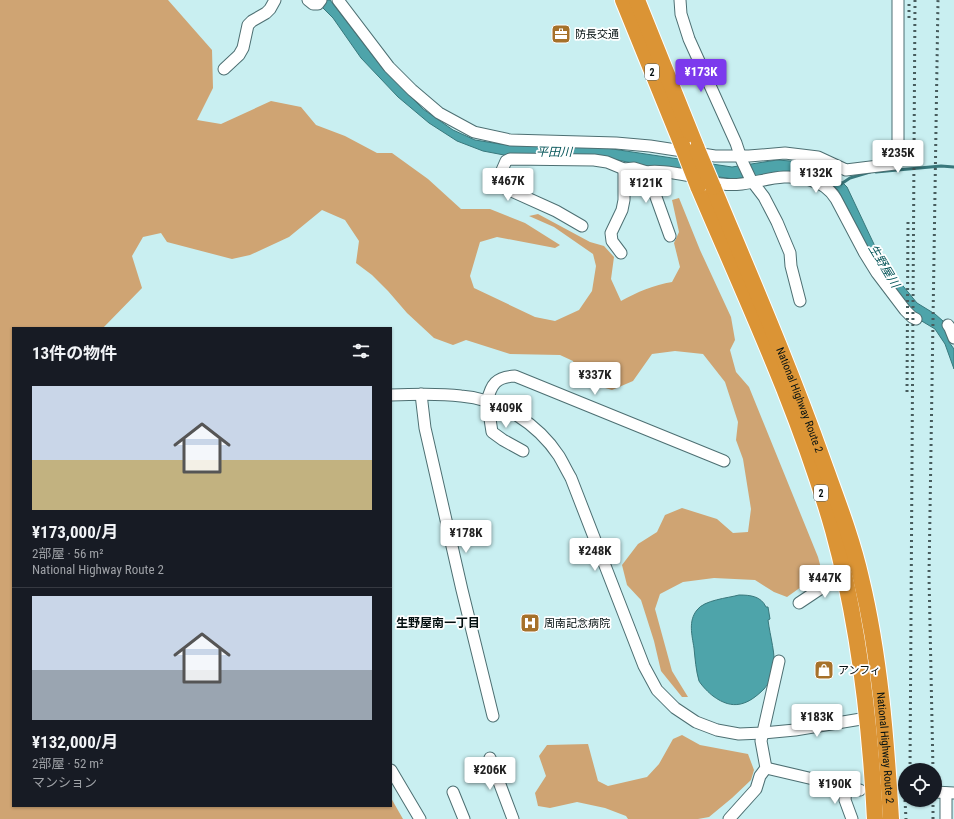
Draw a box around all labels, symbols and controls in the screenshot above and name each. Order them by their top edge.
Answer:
office icon: 防長交通 [550,23,572,45]
place label: 防長交通 [575,28,619,41]
pin: ¥173K [673,59,729,93]
road number: 2 [645,64,659,80]
text: ¥173K [684,64,718,79]
pin: ¥235K [870,140,926,174]
water label: 平田川 [536,145,574,159]
text: ¥235K [881,145,915,160]
pin: ¥132K [788,160,844,194]
text: ¥132K [799,165,833,180]
pin: ¥467K [480,168,536,202]
pin: ¥121K [618,170,674,204]
text: ¥467K [491,173,525,188]
text: ¥121K [629,175,663,190]
water label: 生野屋川 [866,242,903,292]
icon: filters [350,340,372,362]
text: 13件の物件 [32,343,117,363]
street label: National Highway Route 2 [773,346,825,455]
pin: ¥337K [567,362,623,396]
text: ¥337K [578,367,612,382]
pin: ¥409K [478,395,534,429]
text: ¥409K [489,400,523,415]
icon: home [166,412,238,484]
road number: 2 [814,485,828,501]
pin: ¥178K [438,520,494,554]
text: ¥173,000/月 [32,522,118,542]
text: ¥178K [449,525,483,540]
pin: ¥248K [567,538,623,572]
text: ¥248K [578,543,612,558]
text: 2部屋 · 56 m² [32,546,103,561]
text: National Highway Route 2 [32,562,164,577]
pin: ¥447K [797,565,853,599]
text: ¥447K [808,570,842,585]
hospital icon: 周南記念病院 [519,612,541,634]
district label: 生野屋南一丁目 [396,616,480,630]
place label: 周南記念病院 [544,617,610,630]
icon: home [166,622,238,694]
shop icon: アンフィ [813,659,835,681]
place label: アンフィ [838,664,881,677]
street label: National Highway Route 2 [874,691,896,804]
pin: ¥183K [789,704,845,738]
text: ¥183K [800,709,834,724]
text: ¥132,000/月 [32,732,118,752]
text: 2部屋 · 52 m² [32,756,103,771]
pin: ¥206K [462,757,518,791]
text: ¥206K [473,762,507,777]
map controls [898,763,942,807]
button: locate [898,763,942,807]
pin: ¥190K [807,771,863,805]
text: マンション [32,775,97,790]
text: ¥190K [818,776,852,791]

